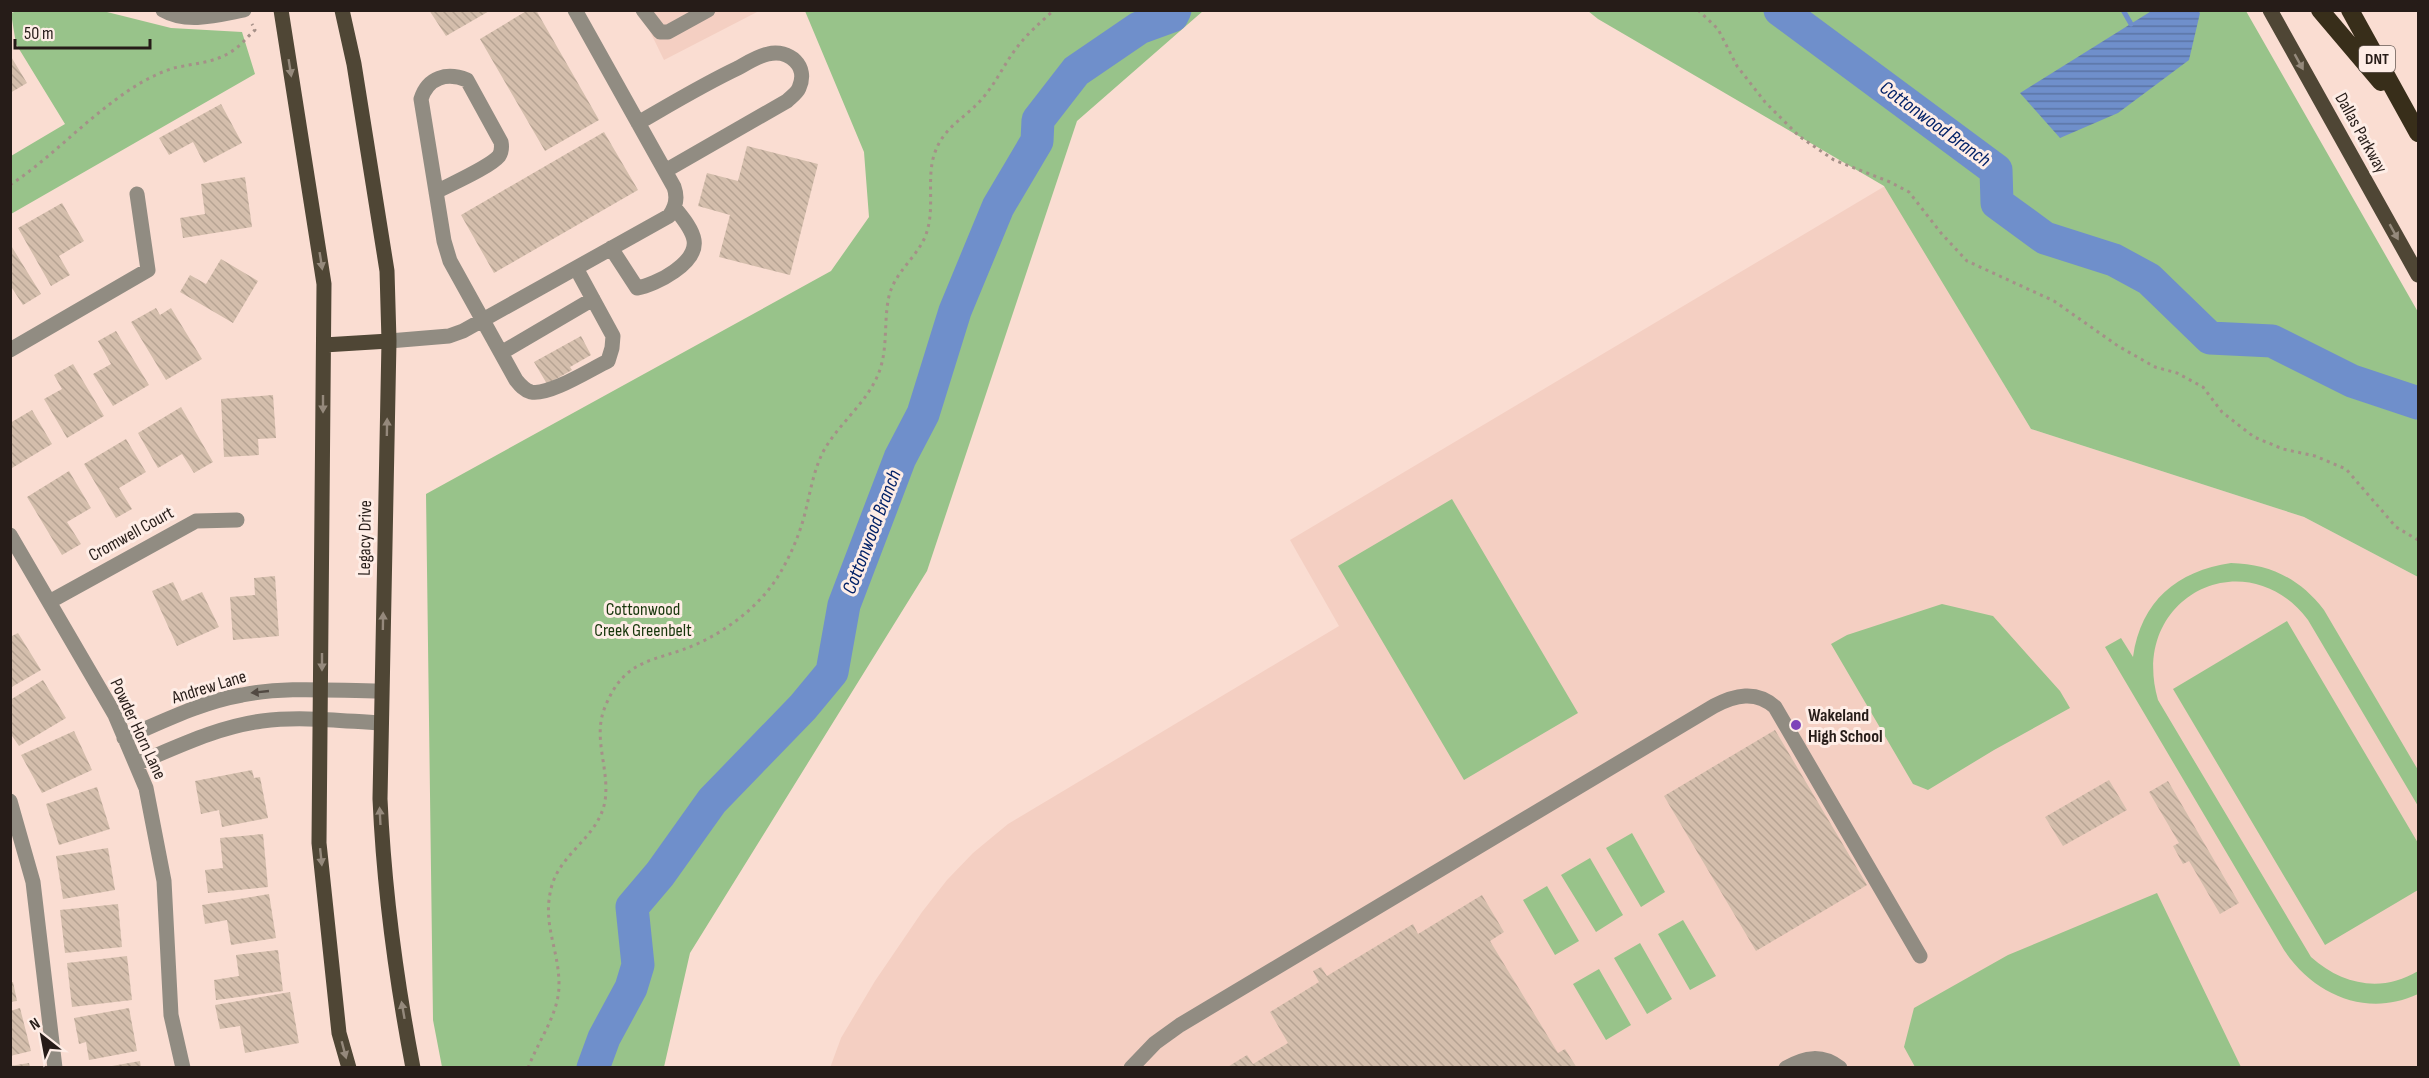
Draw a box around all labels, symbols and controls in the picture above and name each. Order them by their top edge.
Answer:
scale bar [15,12,150,50]
text: 50 m [24,23,54,44]
road number: DNT [2359,46,2395,72]
one-way arrow [2294,53,2304,70]
one-way arrow [286,59,295,78]
water label: Cottonwood Branch [1875,76,1995,172]
street label: Dallas Parkway [2330,89,2392,177]
one-way arrow [2389,223,2399,240]
one-way arrow [316,251,325,270]
one-way arrow [318,394,328,413]
one-way arrow [383,417,392,436]
water label: Cottonwood Branch [837,466,907,598]
street label: Legacy Drive [354,500,376,576]
street label: Cromwell Court [85,502,178,566]
park label: Cottonwood Creek Greenbelt [594,599,692,641]
one-way arrow [378,612,388,631]
one-way arrow [317,652,327,671]
street label: Andrew Lane [168,666,249,709]
street label: Powder Horn Lane [106,675,170,783]
one-way arrow [250,687,269,697]
place label: Wakeland High School [1808,705,1883,747]
marker: Wakeland High School [1789,718,1803,732]
one-way arrow [376,807,385,826]
one-way arrow [316,847,325,866]
one-way arrow [398,1000,407,1019]
north arrow [12,1006,72,1066]
text: N [26,1014,44,1035]
one-way arrow [340,1041,349,1059]

